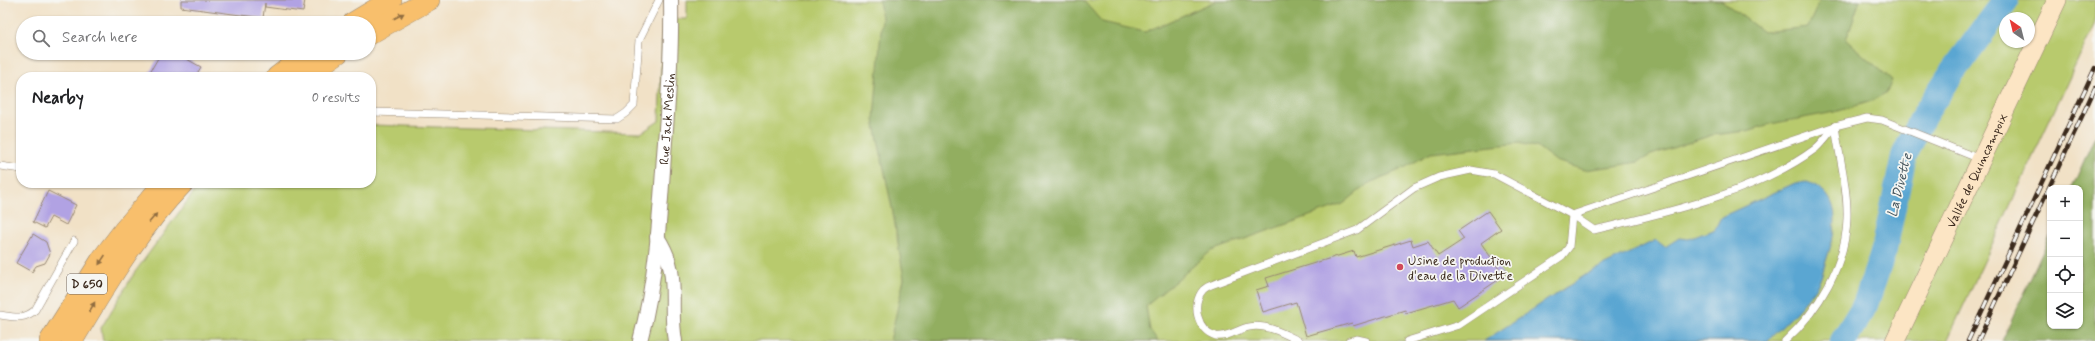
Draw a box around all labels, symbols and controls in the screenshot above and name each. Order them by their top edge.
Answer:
north arrow [1999,12,2035,48]
one-way arrow [393,13,405,20]
search box [16,16,376,60]
icon: search [30,27,52,49]
text: Search here [62,28,138,48]
street label: Rue Jack Meslin [656,73,680,165]
text: Nearby [32,87,84,109]
text: 0 results [312,90,360,107]
street label: Vallée de Quincampoix [1943,110,2012,231]
water label: La Divette [1883,150,1917,219]
map controls [2047,185,2083,329]
button: + [2047,185,2083,221]
one-way arrow [148,213,157,223]
button: − [2047,221,2083,257]
place label: Usine de production d'eau de la Divette [1408,253,1513,285]
one-way arrow [98,255,106,265]
button: locate [2047,257,2083,293]
marker: Usine de production d'eau de la Divette [1395,262,1405,272]
road number: D 650 [67,274,107,294]
button: layers [2047,293,2083,329]
one-way arrow [88,301,95,313]

